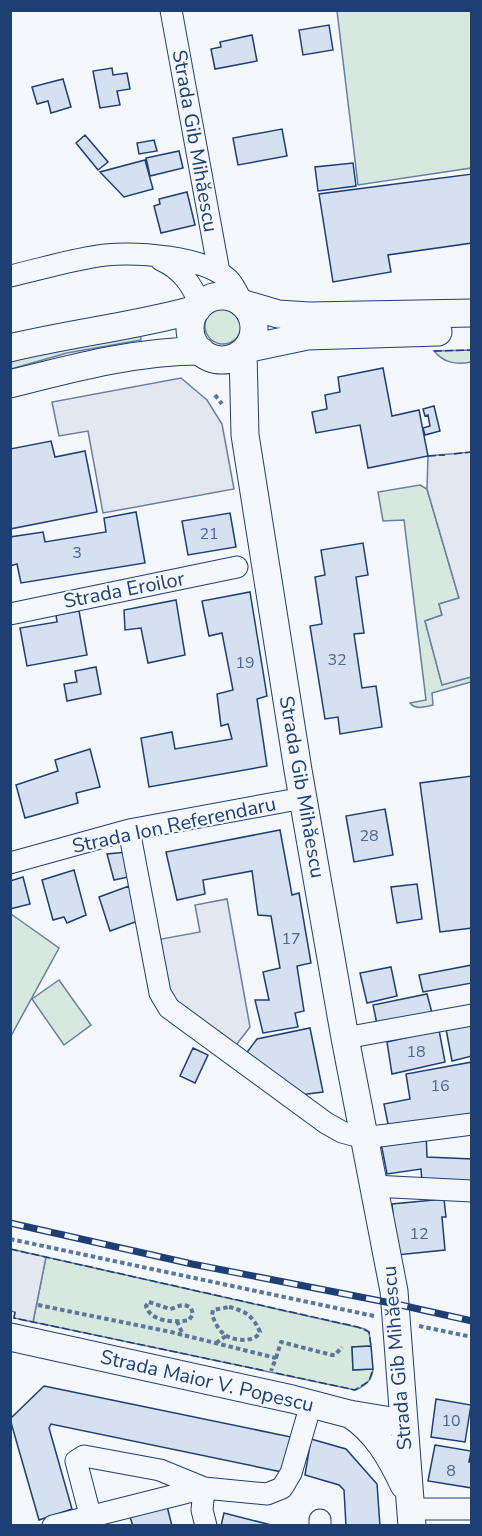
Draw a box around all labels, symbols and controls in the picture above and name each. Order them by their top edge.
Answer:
street label: Strada Gib Mihăescu [166,48,224,234]
house number: 21 [199,523,219,545]
house number: 3 [72,542,82,564]
street label: Strada Eroilor [61,565,187,615]
house number: 32 [327,649,347,671]
house number: 19 [235,652,255,674]
street label: Strada Gib Mihăescu [273,694,331,880]
street label: Strada Ion Referendaru [70,790,278,860]
house number: 28 [359,825,379,847]
house number: 17 [281,928,301,950]
house number: 18 [406,1041,426,1063]
house number: 16 [430,1075,450,1097]
house number: 12 [409,1223,429,1245]
street label: Strada Gib Mihăescu [376,1265,418,1451]
street label: Strada Maior V. Popescu [98,1343,316,1419]
house number: 10 [441,1410,461,1432]
house number: 8 [446,1460,456,1482]

